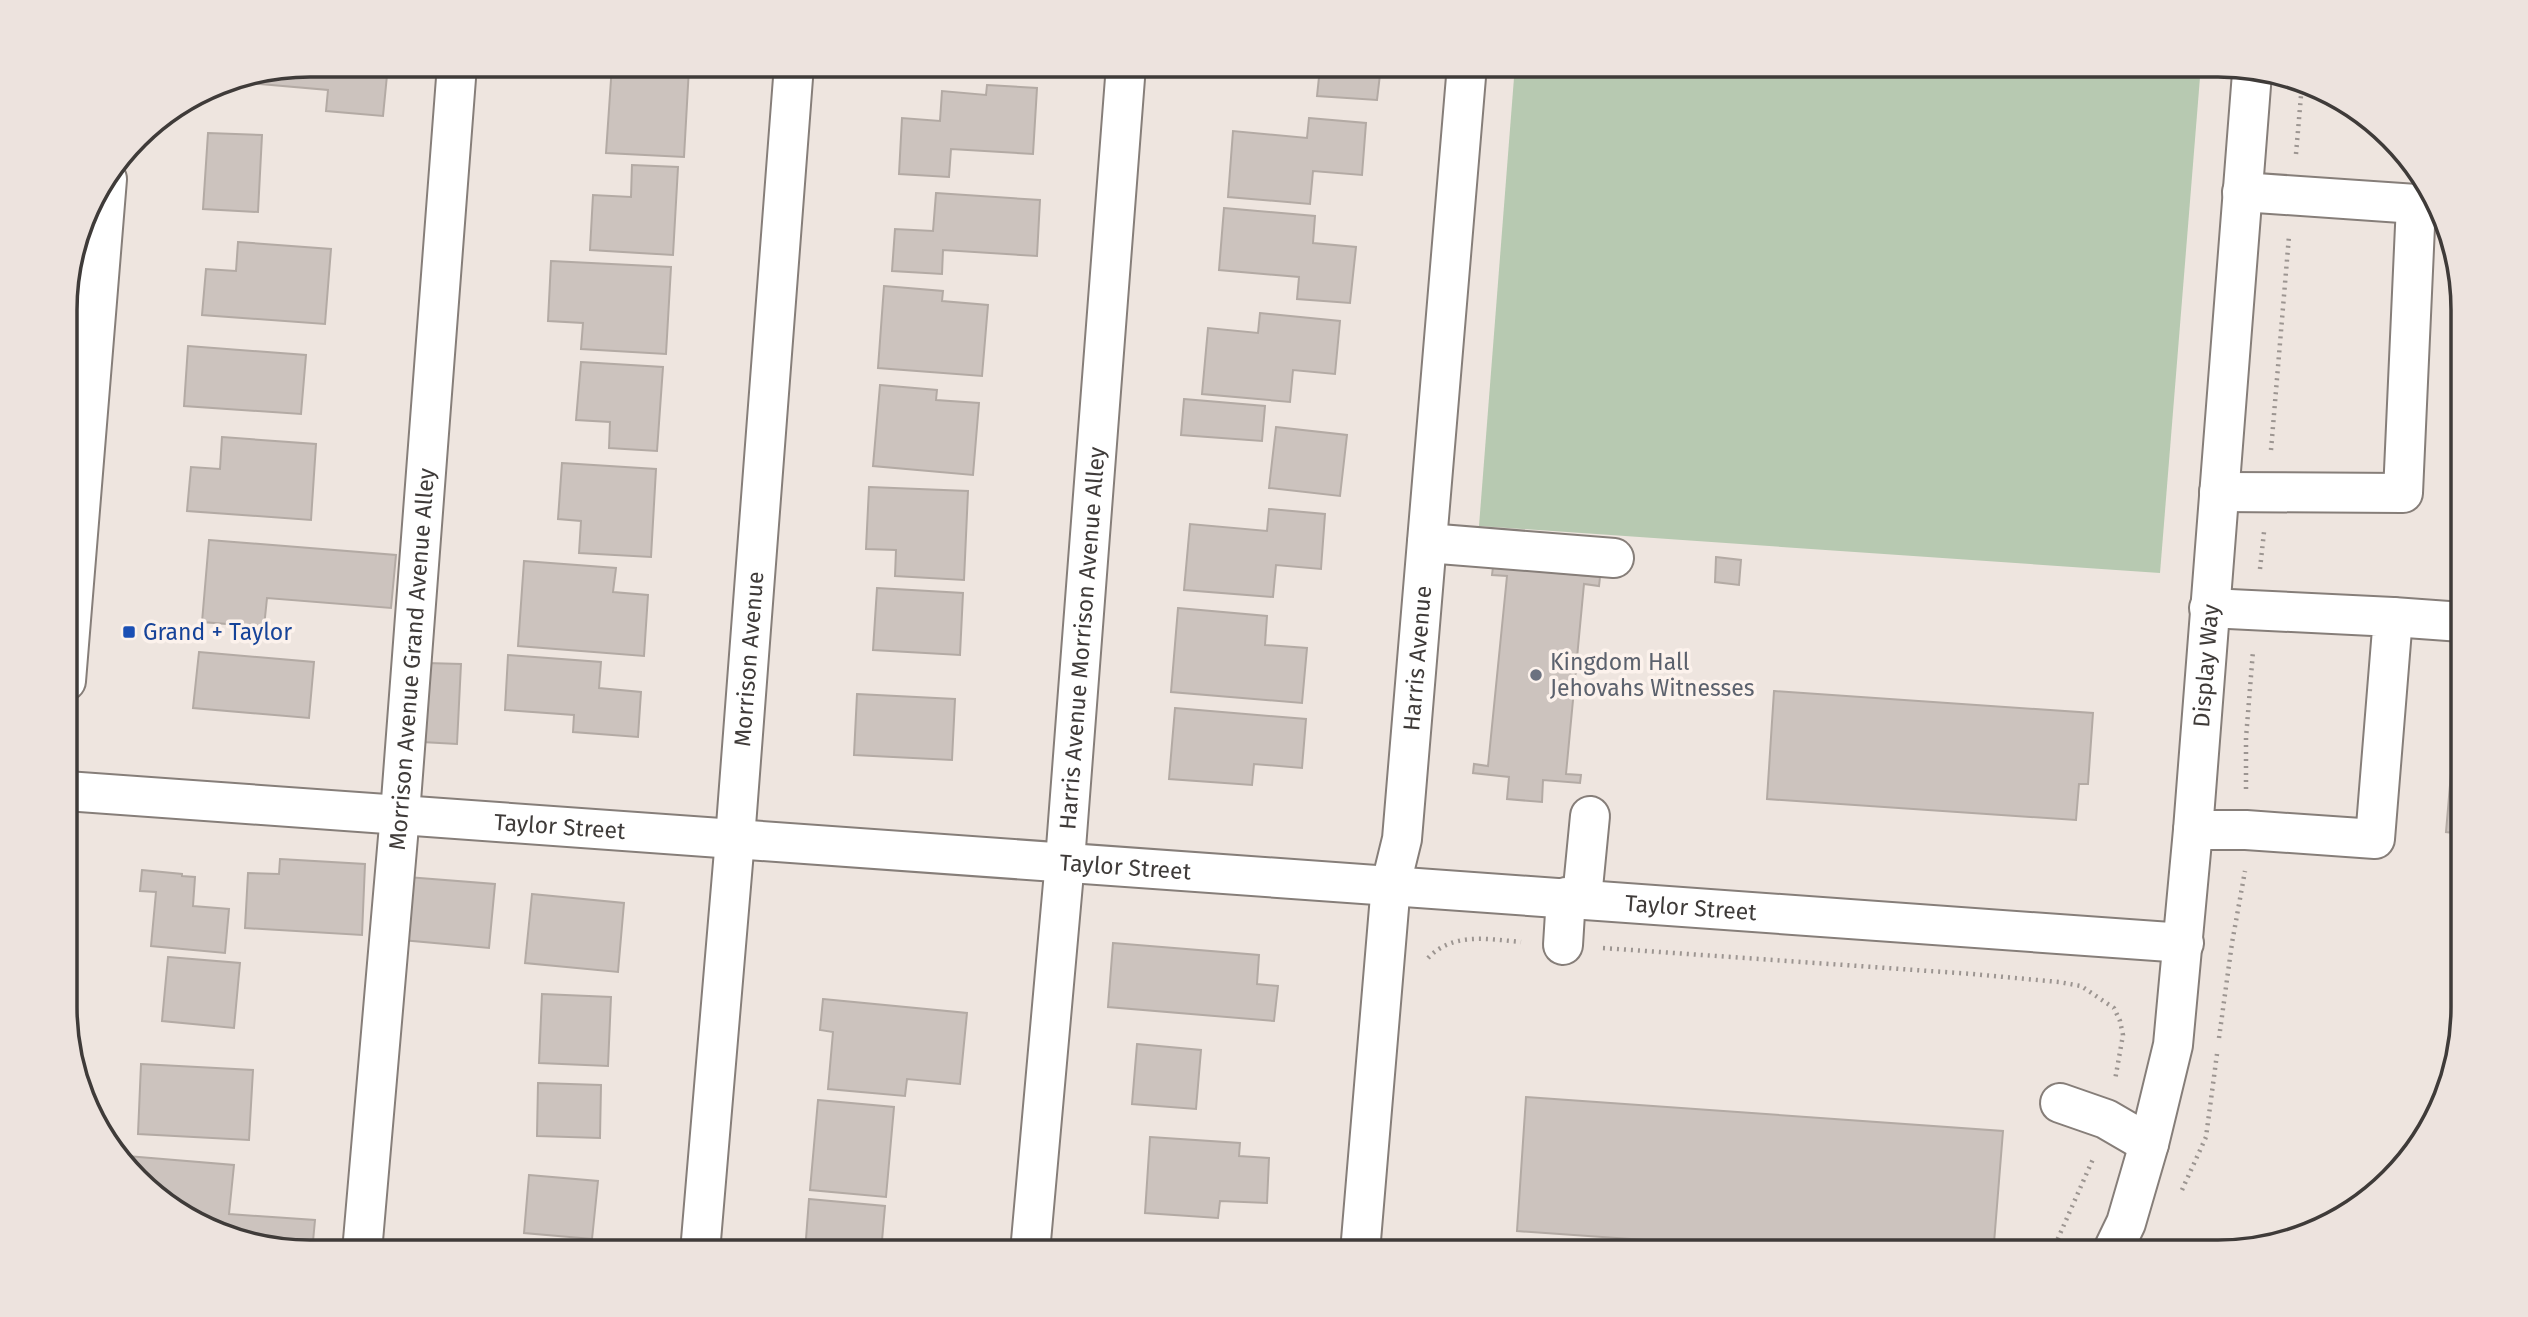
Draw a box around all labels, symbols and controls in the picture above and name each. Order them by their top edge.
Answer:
street label: Harris Avenue Morrison Avenue Alley [1053,445,1111,831]
street label: Morrison Avenue Grand Avenue Alley [383,466,440,851]
street label: Morrison Avenue [728,570,769,748]
street label: Harris Avenue [1397,585,1437,732]
street label: Display Way [2187,602,2225,729]
place label: Grand + Taylor [143,618,292,646]
marker: Grand + Taylor [121,624,137,640]
place label: Kingdom Hall Jehovahs Witnesses [1550,648,1754,702]
marker: Kingdom Hall Jehovahs Witnesses [1528,667,1544,683]
street label: Taylor Street [493,808,627,845]
street label: Taylor Street [1059,848,1193,886]
street label: Taylor Street [1624,889,1758,926]

